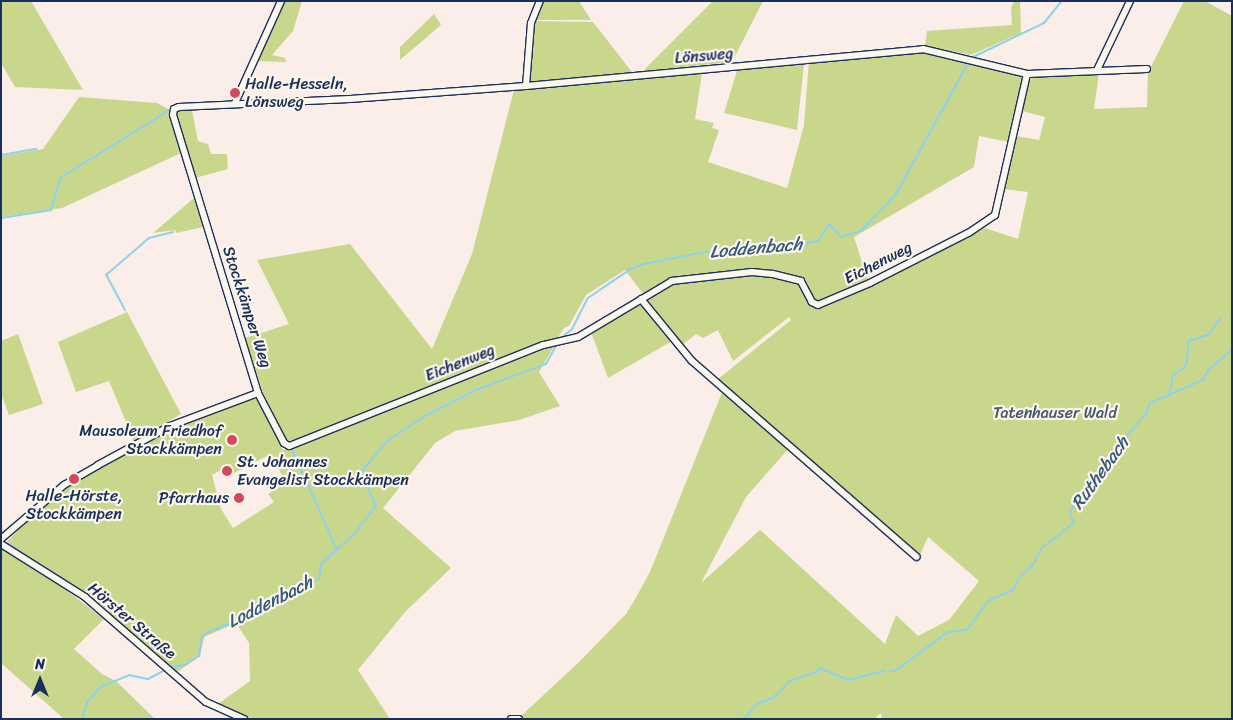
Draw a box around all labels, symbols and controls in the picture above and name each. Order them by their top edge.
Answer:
street label: Lönsweg [674,44,734,68]
place label: Halle-Hesseln, Lönsweg [245,74,348,112]
marker: Halle-Hesseln, Lönsweg [229,87,241,99]
water label: Loddenbach [709,233,803,263]
street label: Eichenweg [841,238,915,288]
street label: Stockkämper Weg [218,244,276,370]
street label: Eichenweg [422,340,498,386]
park label: Tatenhauser Wald [993,403,1117,423]
place label: Mausoleum Friedhof Stockkämpen [80,421,222,459]
water label: Ruthebach [1067,433,1133,513]
marker: Mausoleum Friedhof Stockkämpen [226,434,238,446]
place label: St. Johannes Evangelist Stockkämpen [237,452,409,490]
marker: St. Johannes Evangelist Stockkämpen [221,465,233,477]
marker: Halle-Hörste, Stockkämpen [68,473,80,485]
place label: Halle-Hörste, Stockkämpen [25,486,123,524]
place label: Pfarrhaus [159,488,229,508]
marker: Pfarrhaus [233,492,245,504]
water label: Loddenbach [224,571,316,633]
street label: Hörster Straße [84,578,180,664]
text: N [35,652,45,677]
north arrow [15,655,65,705]

